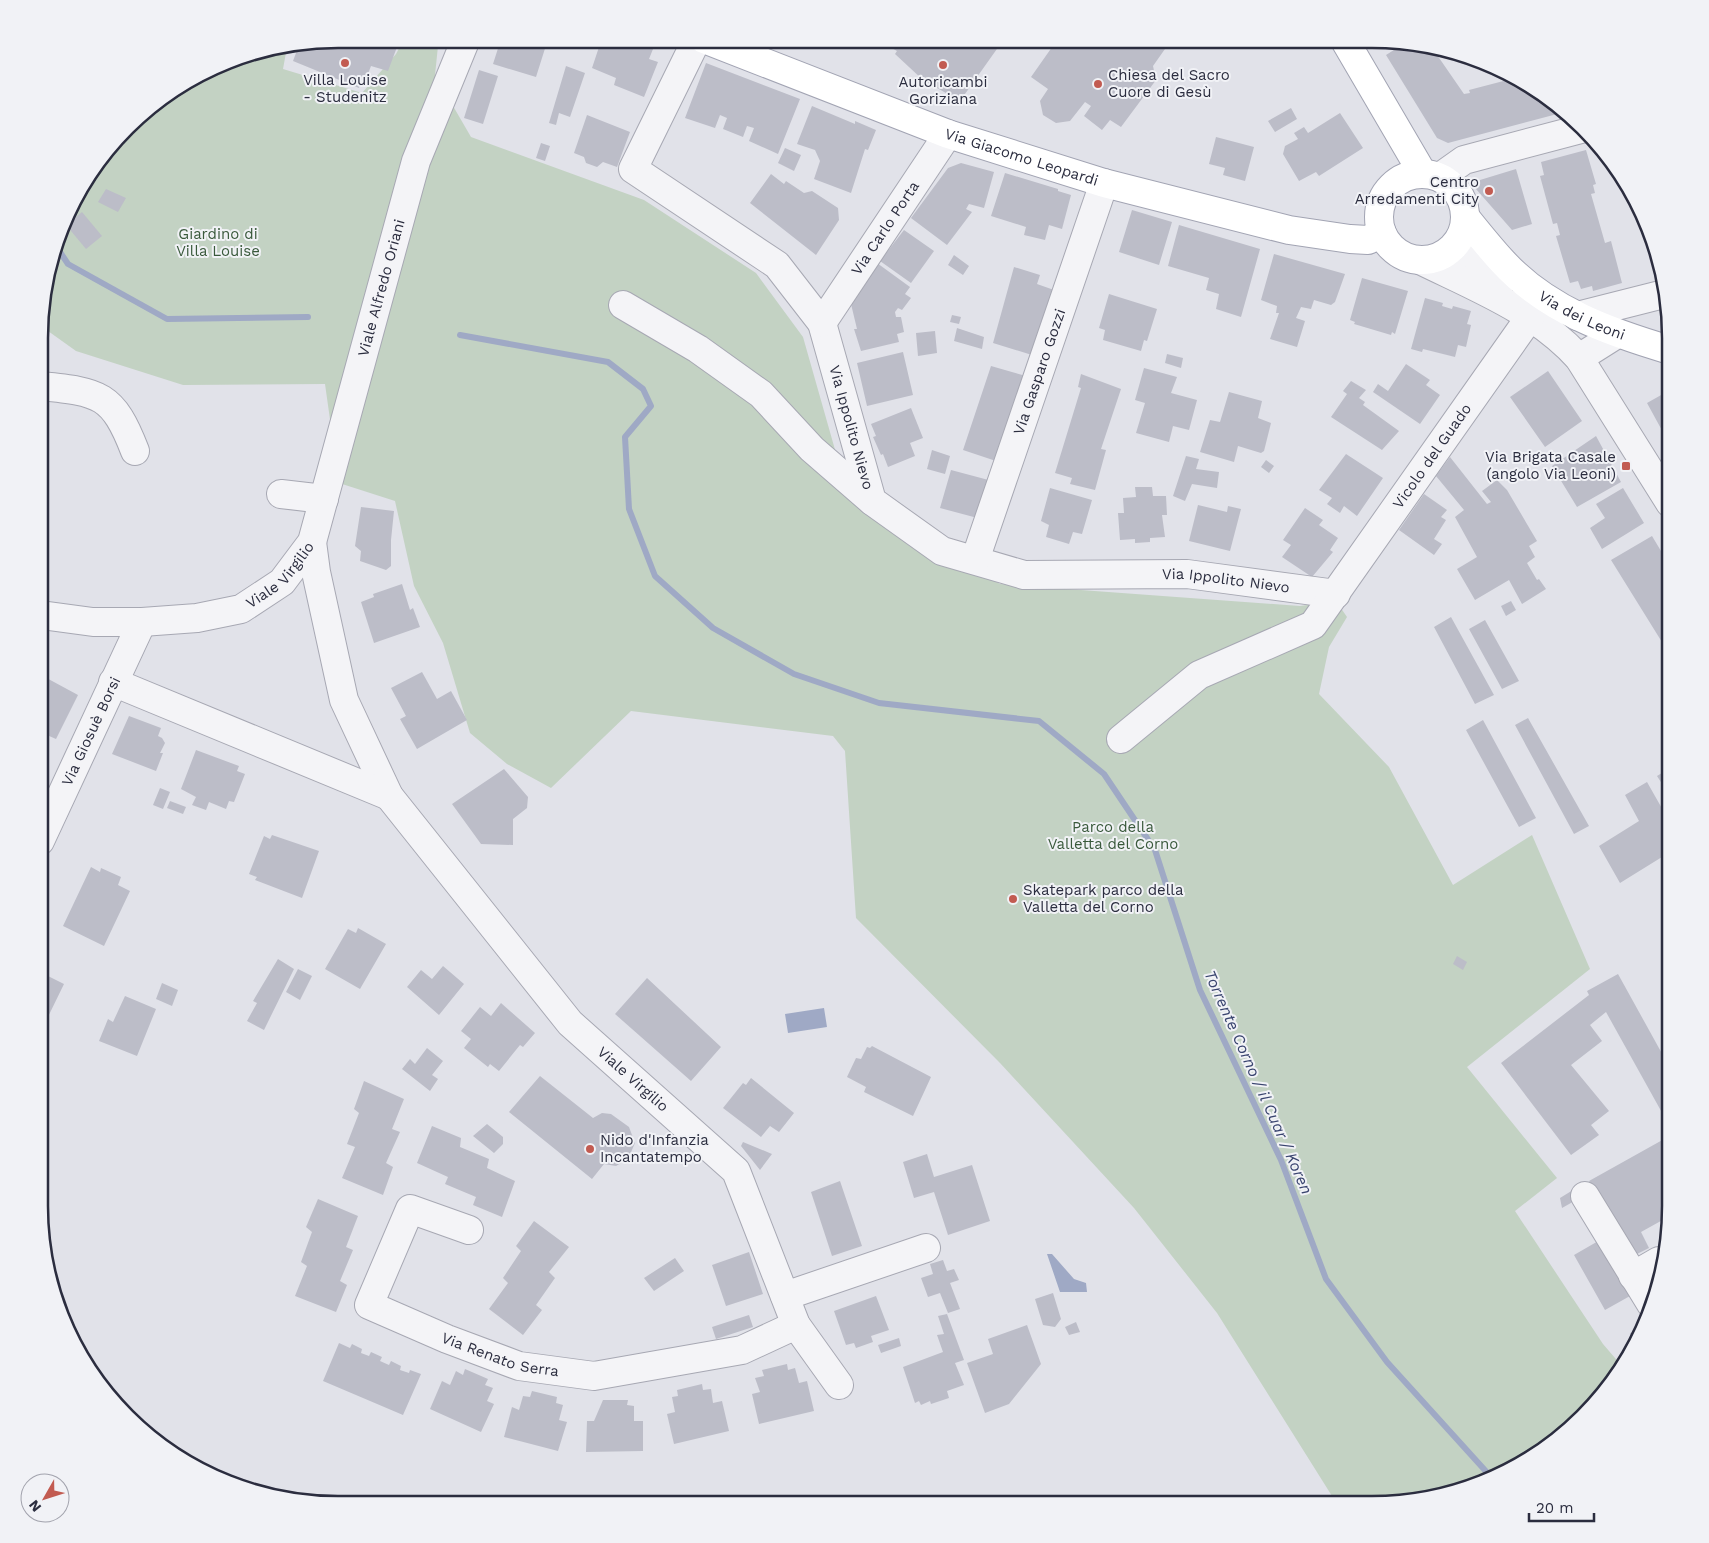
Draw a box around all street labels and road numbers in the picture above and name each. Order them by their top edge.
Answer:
street label: Via Giacomo Leopardi [943,125,1101,190]
street label: Via Carlo Porta [847,177,923,279]
street label: Viale Alfredo Oriani [354,217,409,359]
street label: Via dei Leoni [1535,287,1628,344]
street label: Via Gasparo Gozzi [1010,306,1069,437]
street label: Via Ippolito Nievo [825,363,877,492]
street label: Vicolo del Guado [1389,400,1475,512]
street label: Viale Virgilio [243,538,318,612]
street label: Via Ippolito Nievo [1162,565,1291,597]
street label: Via Giosuè Borsi [58,674,124,789]
street label: Viale Virgilio [594,1043,672,1116]
street label: Via Renato Serra [439,1329,560,1380]

